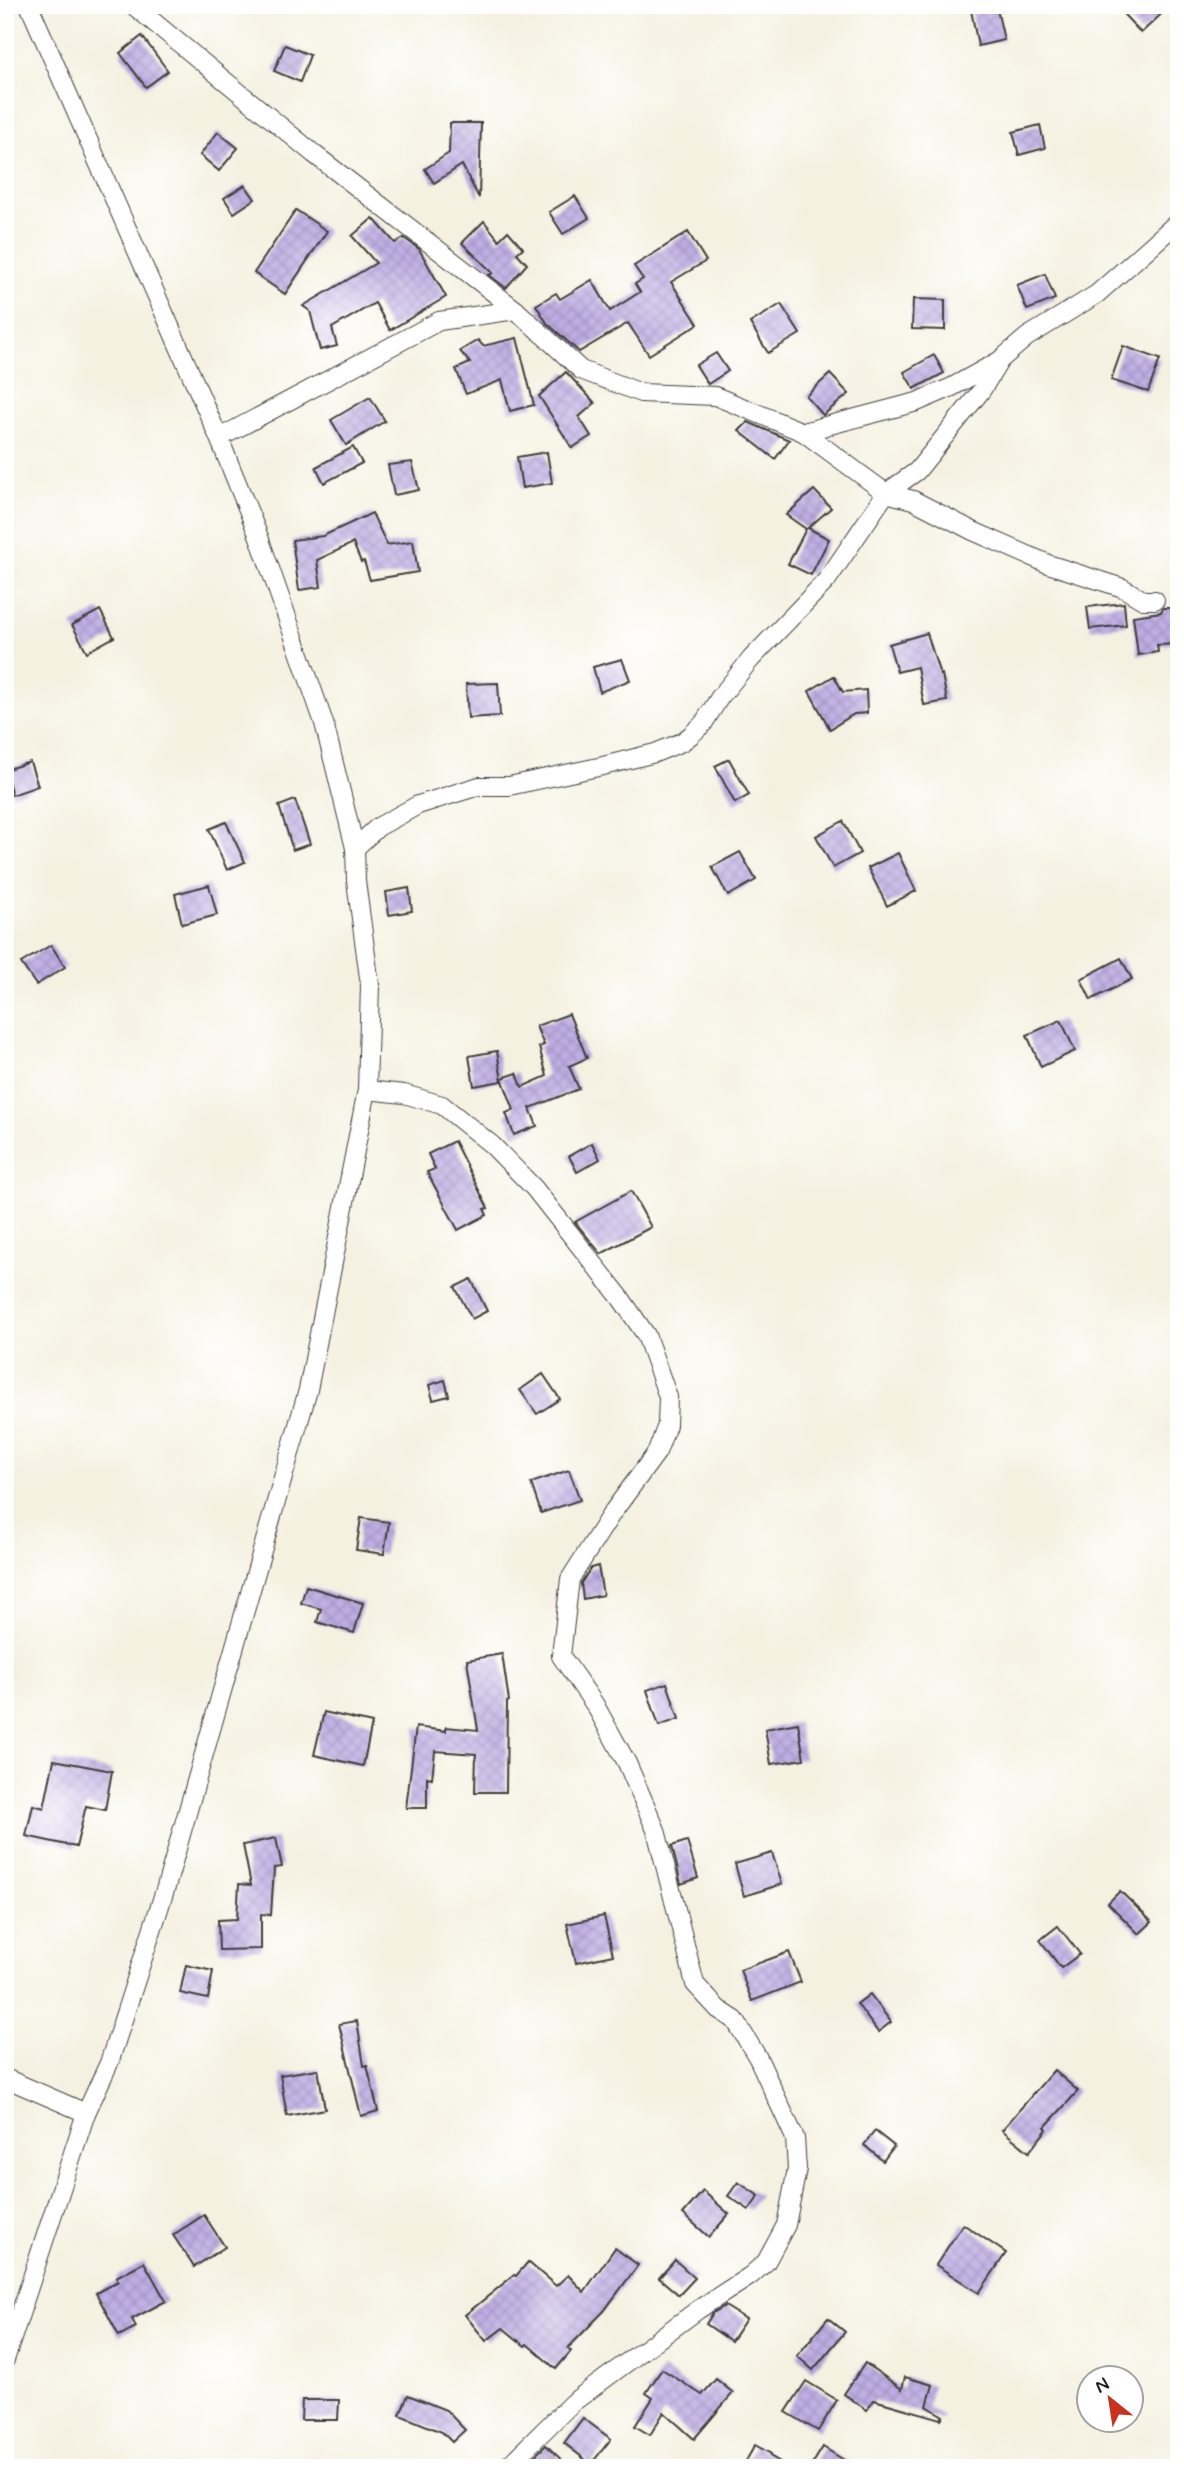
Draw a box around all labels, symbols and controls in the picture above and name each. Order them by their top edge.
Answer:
north arrow [1076,2364,1146,2434]
text: N [1091,2372,1114,2400]

